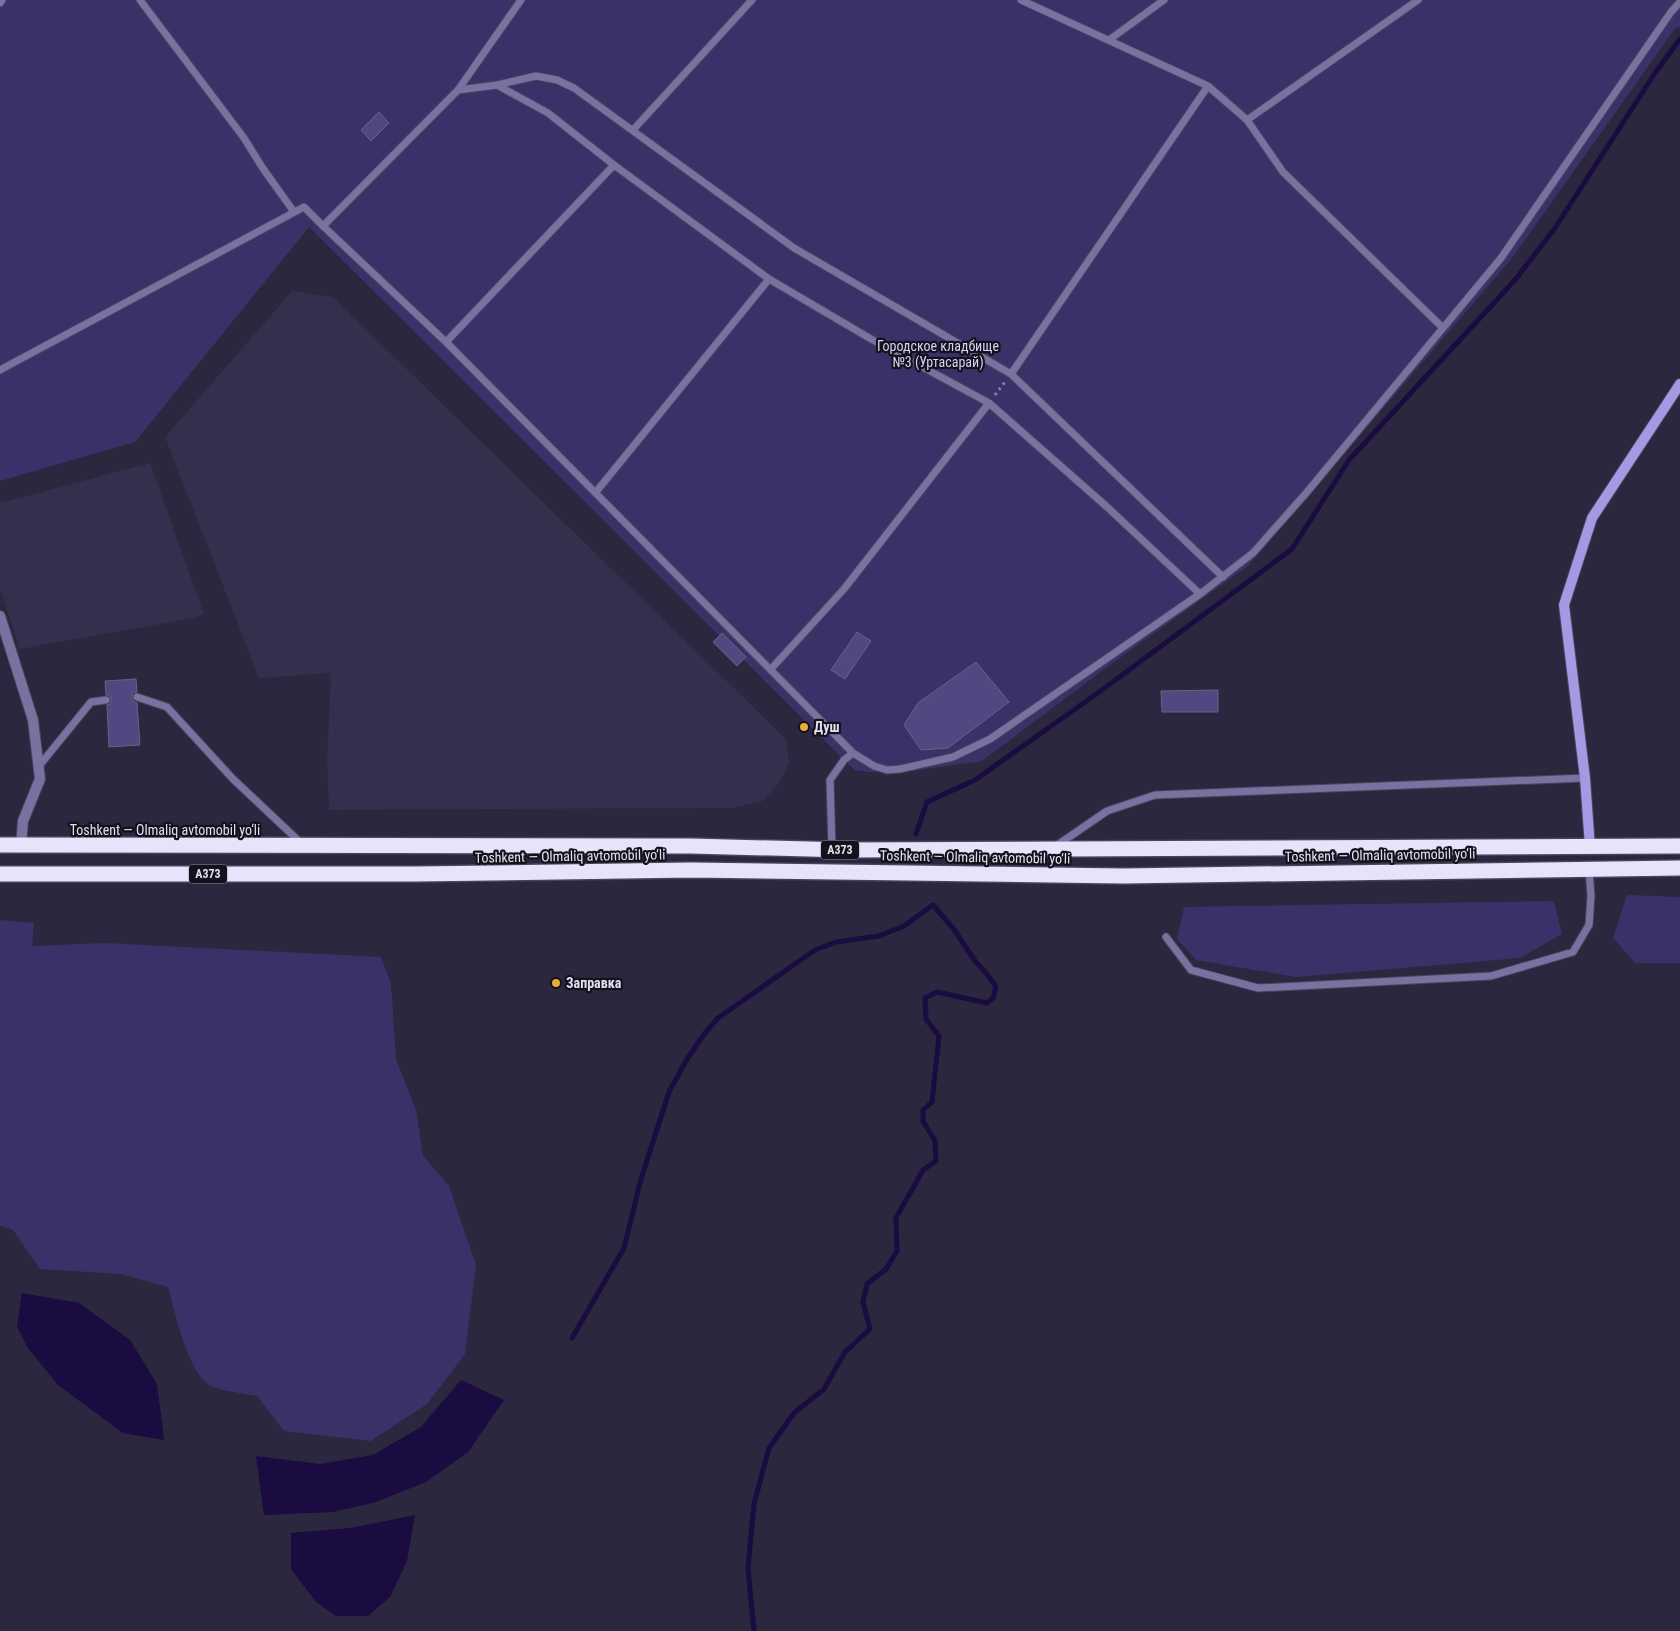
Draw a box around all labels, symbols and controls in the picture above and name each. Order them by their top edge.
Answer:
park label: Городское кладбище №3 (Уртасарай) [877,338,999,371]
place label: Душ [814,719,840,735]
marker: Душ [798,721,810,733]
street label: Toshkent — Olmaliq avtomobil yo‘li [70,822,260,838]
road number: A373 [821,840,859,860]
street label: Toshkent — Olmaliq avtomobil yo‘li [1285,845,1475,865]
street label: Toshkent — Olmaliq avtomobil yo‘li [475,846,665,866]
street label: Toshkent — Olmaliq avtomobil yo‘li [880,847,1070,867]
road number: A373 [189,864,227,884]
place label: Заправка [566,975,622,991]
marker: Заправка [550,977,562,989]

